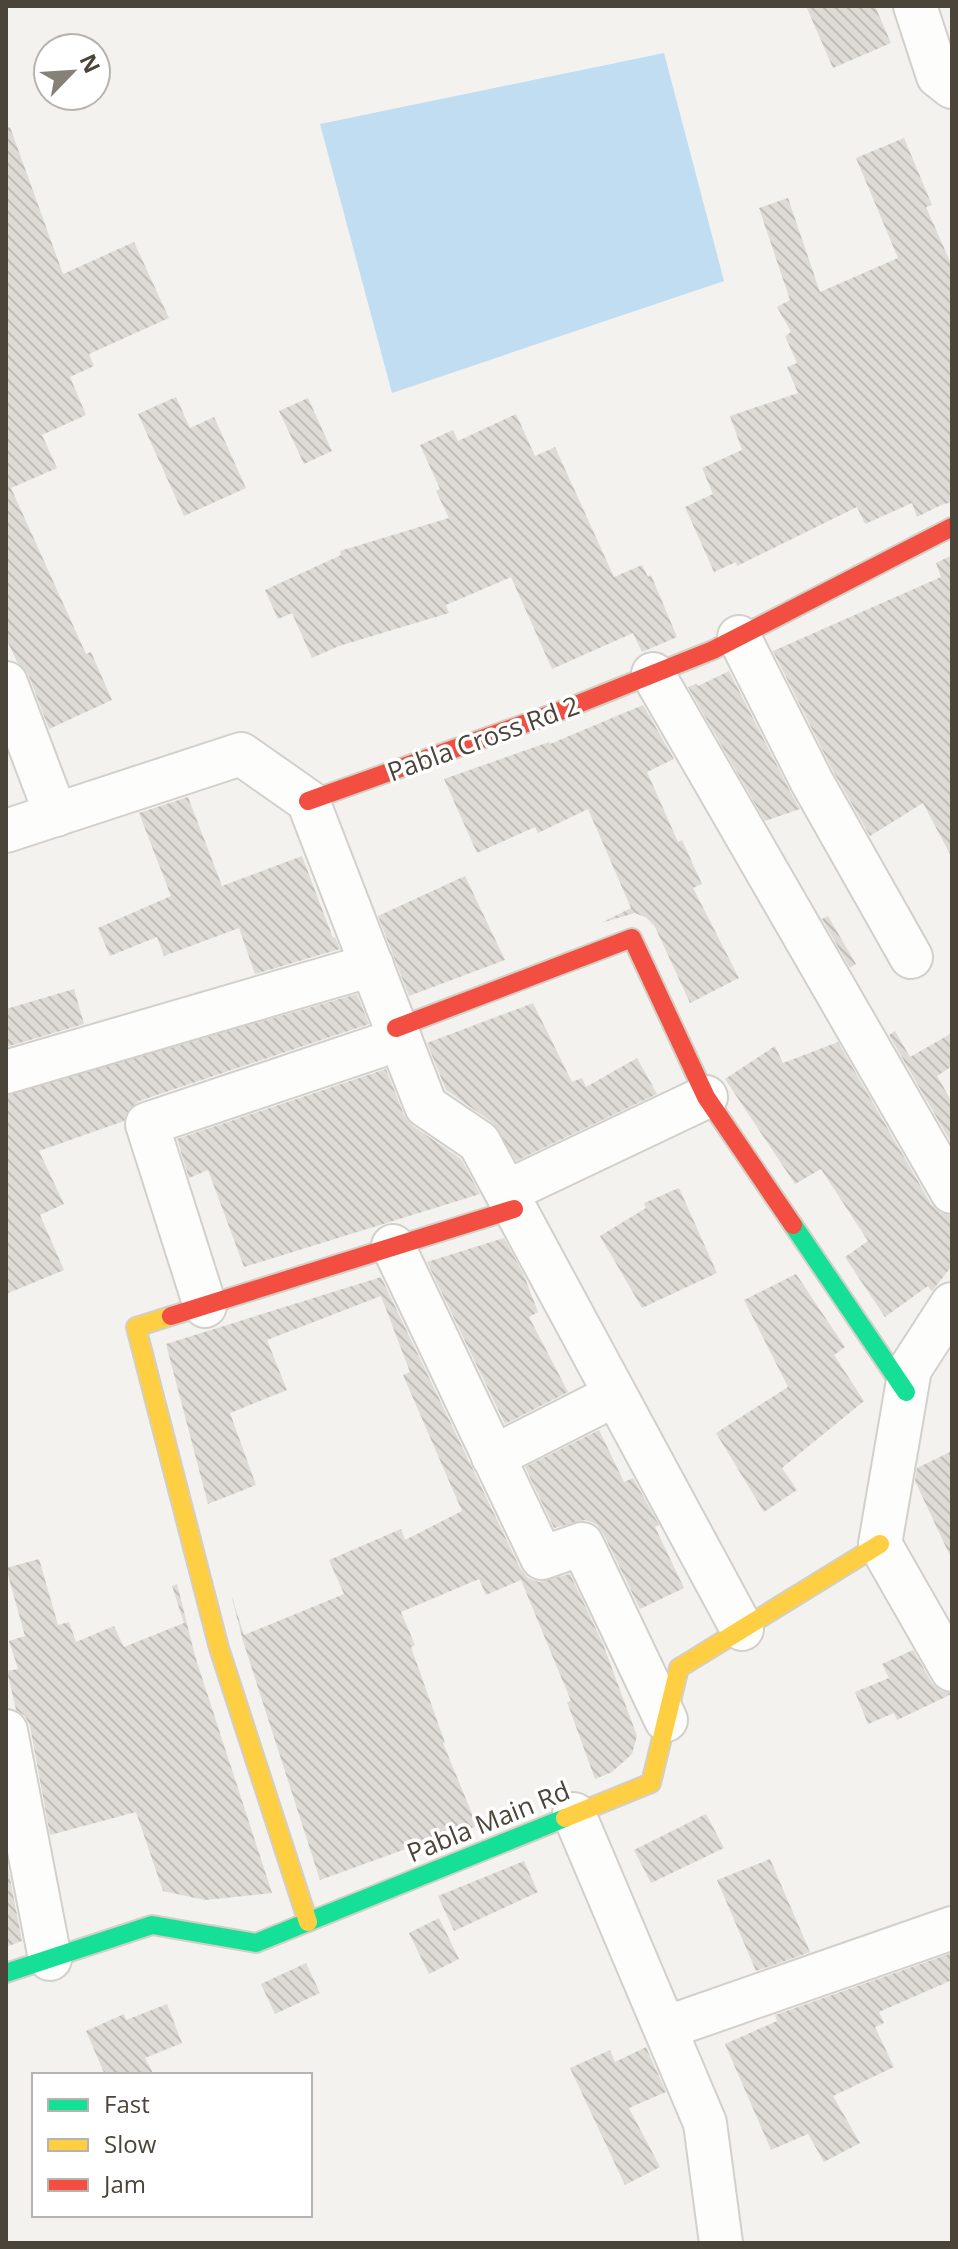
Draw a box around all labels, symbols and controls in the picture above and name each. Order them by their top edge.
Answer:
north arrow [32,32,112,112]
text: N [74,49,108,78]
street label: Pabla Cross Rd 2 [382,687,584,789]
street label: Pabla Main Rd [401,1772,575,1870]
legend [32,2073,312,2217]
text: Fast [104,2087,150,2120]
text: Slow [104,2127,157,2160]
text: Jam [102,2167,146,2200]

